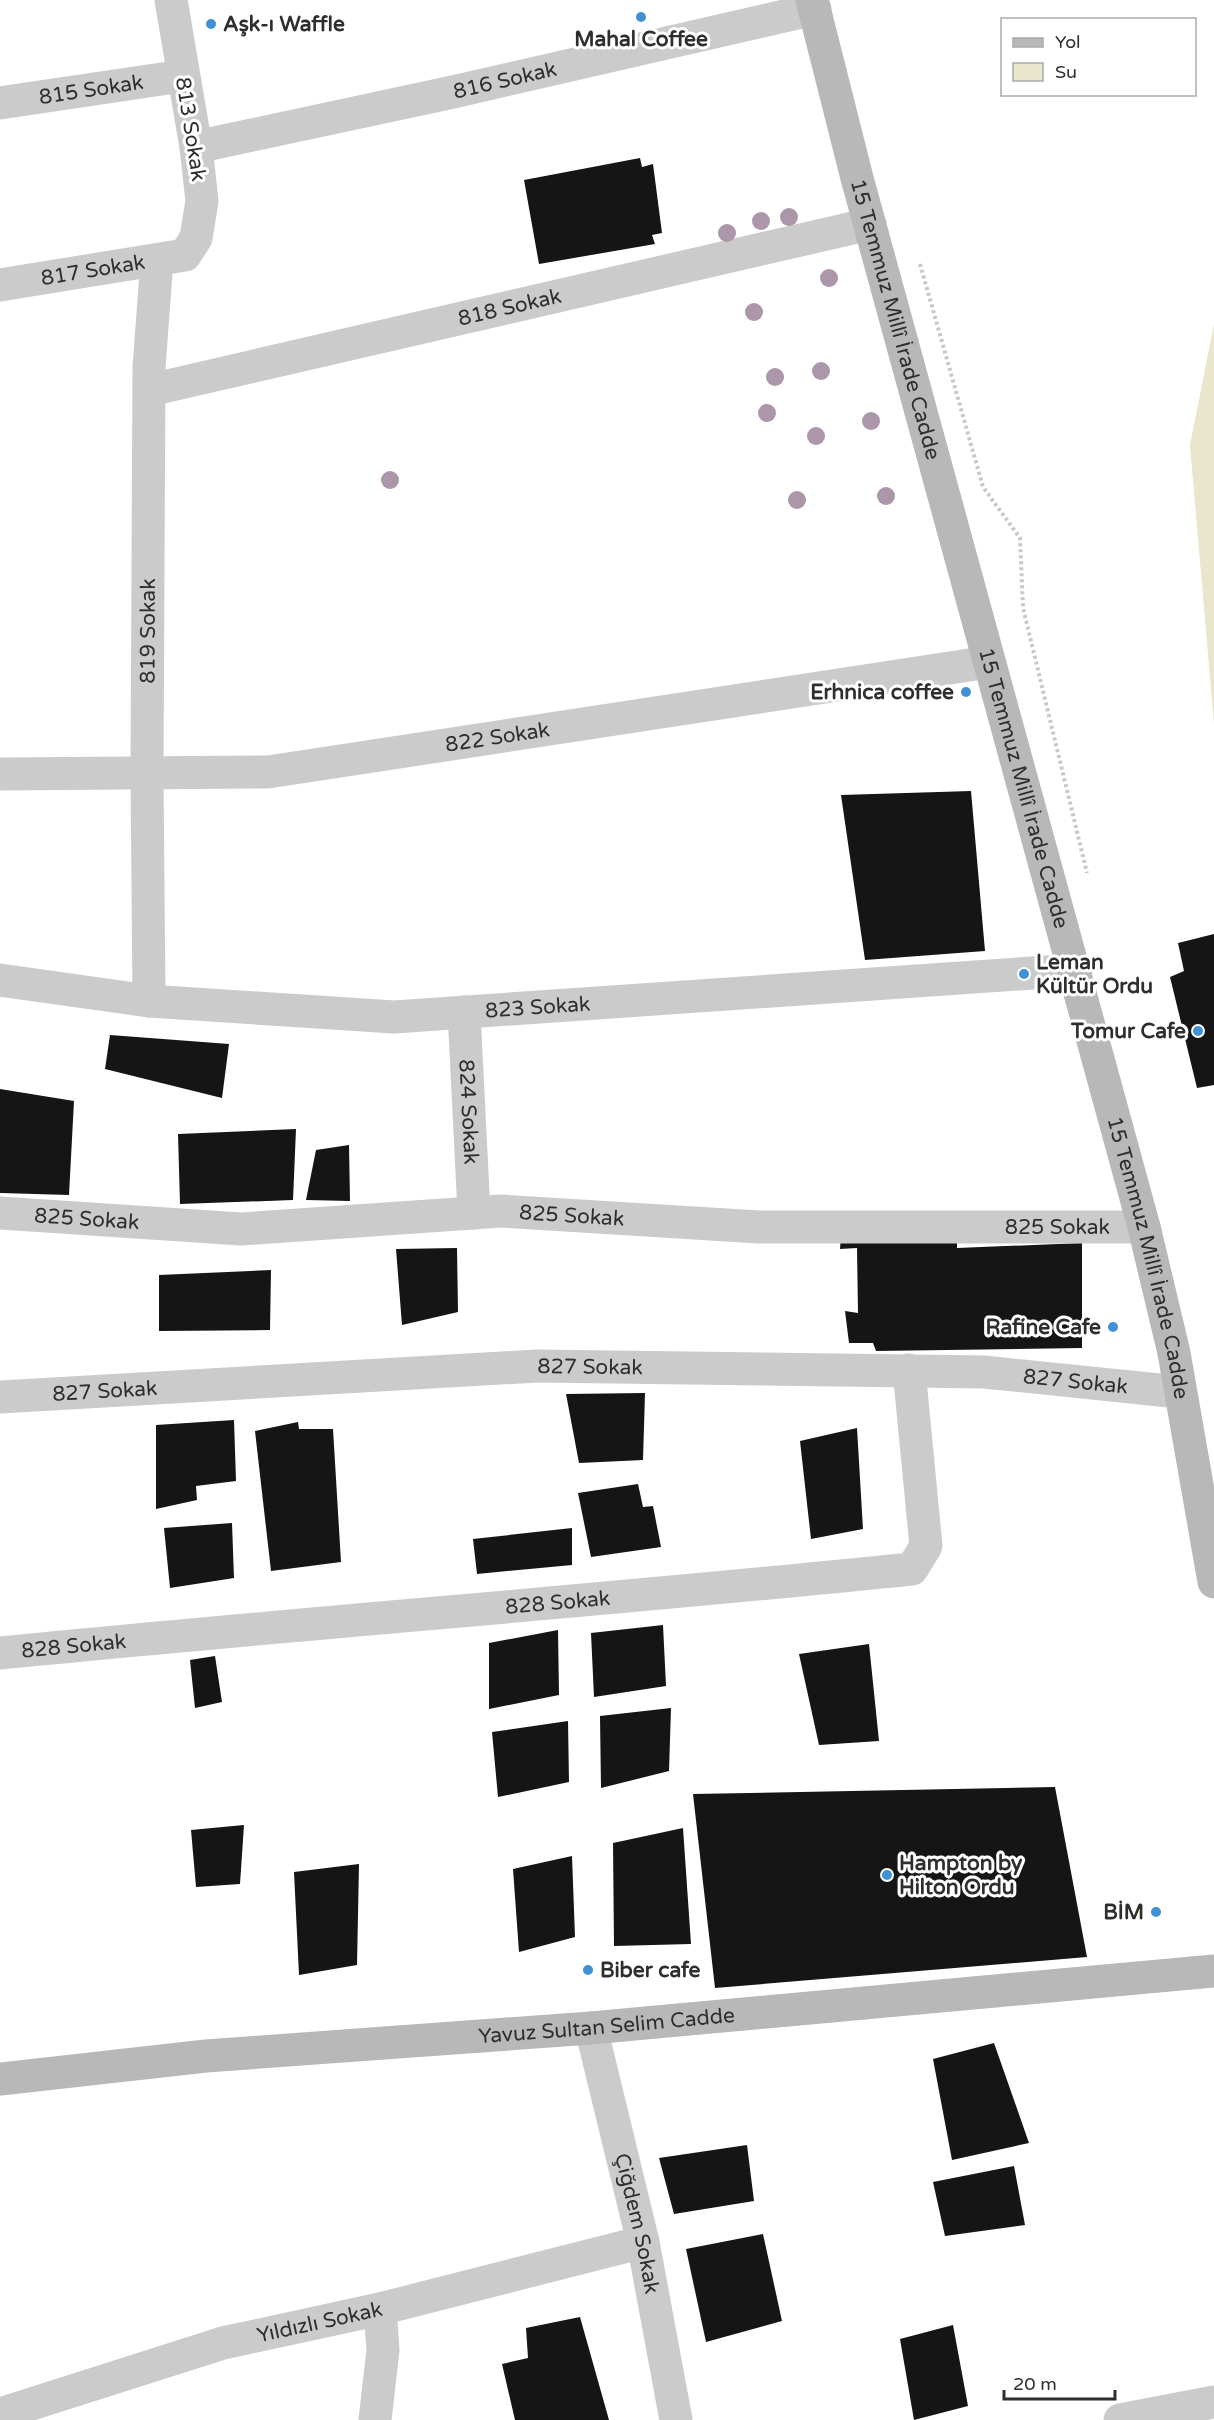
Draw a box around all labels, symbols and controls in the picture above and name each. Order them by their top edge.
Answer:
marker: Mahal Coffee [634,10,648,24]
place label: Aşk-ı Waffle [223,12,345,37]
marker: Aşk-ı Waffle [204,17,218,31]
legend [1001,18,1196,96]
place label: Mahal Coffee [574,27,708,52]
text: Yol [1055,31,1081,53]
street label: 816 Sokak [451,57,559,105]
text: Su [1055,61,1077,83]
street label: 815 Sokak [37,70,145,110]
street label: 813 Sokak [170,75,211,183]
street label: 15 Temmuz Millî İrade Cadde [845,176,946,463]
street label: 817 Sokak [39,250,147,291]
street label: 818 Sokak [456,284,564,332]
street label: 819 Sokak [135,578,161,684]
street label: 15 Temmuz Millî İrade Cadde [973,645,1074,931]
place label: Erhnica coffee [810,680,954,705]
marker: Erhnica coffee [959,685,973,699]
street label: 822 Sokak [443,717,551,758]
place label: Leman Kültür Ordu [1036,950,1153,999]
marker: Leman Kültür Ordu [1017,967,1031,981]
street label: 823 Sokak [484,992,591,1024]
place label: Tomur Cafe [1070,1019,1186,1044]
marker: Tomur Cafe [1191,1024,1205,1038]
street label: 824 Sokak [453,1059,484,1165]
street label: 15 Temmuz Millî İrade Cadde [1101,1114,1194,1401]
street label: 825 Sokak [518,1200,625,1232]
street label: 825 Sokak [33,1203,140,1235]
street label: 825 Sokak [1005,1215,1110,1240]
place label: Rafine Cafe [986,1315,1101,1340]
marker: Rafine Cafe [1106,1320,1120,1334]
street label: 827 Sokak [537,1354,643,1380]
street label: 827 Sokak [1022,1364,1129,1400]
street label: 827 Sokak [52,1376,158,1407]
street label: 828 Sokak [504,1586,611,1620]
street label: 828 Sokak [20,1629,127,1664]
place label: Hampton by Hilton Ordu [899,1851,1023,1900]
marker: Hampton by Hilton Ordu [880,1868,894,1882]
place label: BİM [1103,1900,1144,1925]
marker: BİM [1149,1905,1163,1919]
place label: Biber cafe [600,1958,700,1983]
marker: Biber cafe [581,1963,595,1977]
street label: Yavuz Sultan Selim Cadde [478,2003,736,2049]
street label: Çiğdem Sokak [609,2151,664,2296]
street label: Yıldızlı Sokak [255,2297,385,2348]
scale bar [1004,2363,1115,2401]
text: 20 m [1013,2373,1057,2395]

